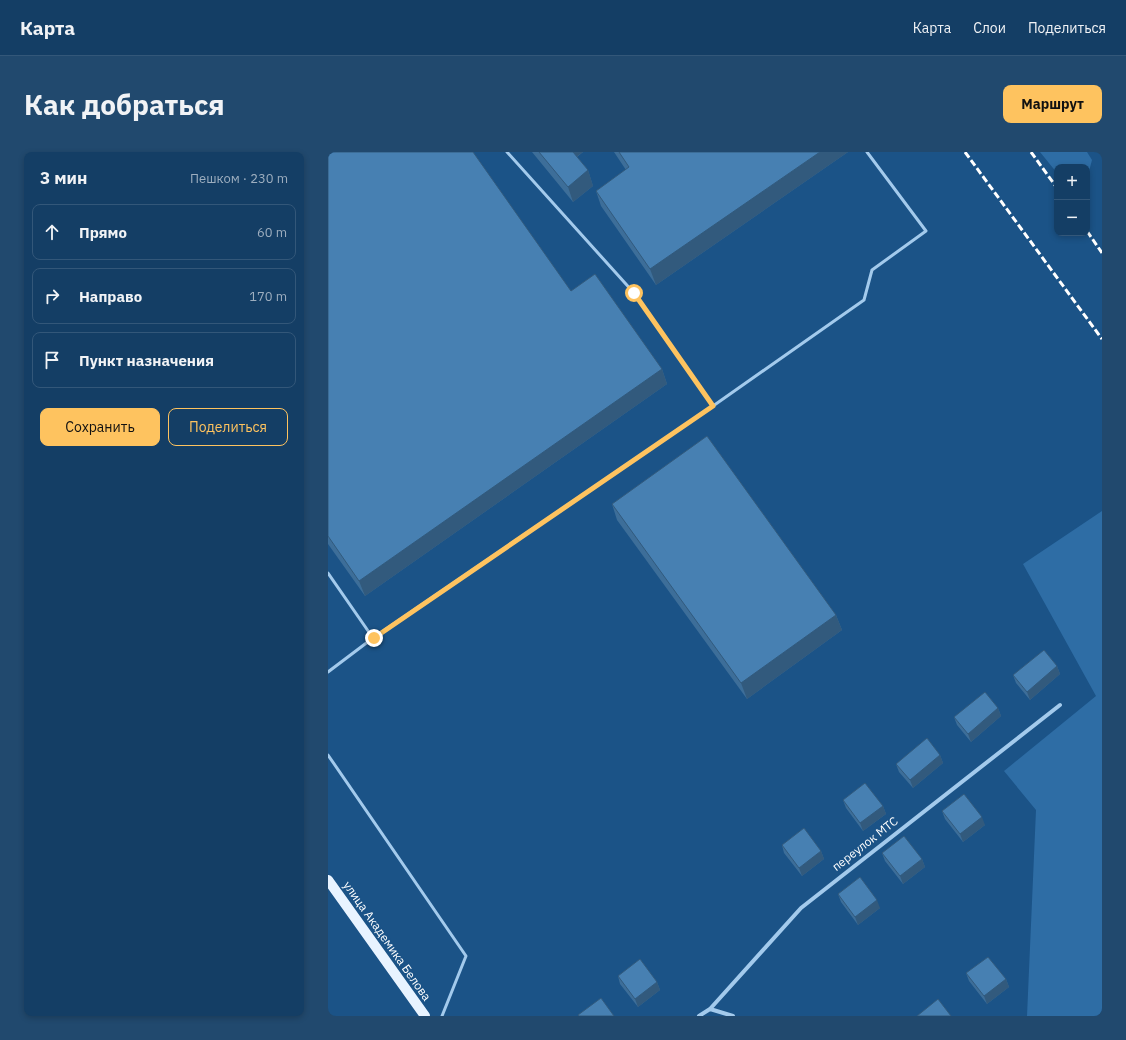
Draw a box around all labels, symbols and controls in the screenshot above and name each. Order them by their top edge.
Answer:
text: Карта [20,16,75,40]
text: Карта [913,19,951,37]
text: Слои [973,19,1006,37]
text: Поделиться [1028,19,1106,37]
button: Маршрут [1003,85,1102,123]
text: Как добраться [24,86,225,123]
map controls [1054,164,1090,236]
button: + [1054,164,1090,200]
text: 3 мин [40,167,87,189]
text: Пешком · 230 m [190,170,288,187]
button: − [1054,200,1090,236]
icon: ahead [41,221,63,243]
text: Прямо [79,223,127,242]
text: 60 m [257,224,287,241]
route start [625,284,643,302]
icon: right [41,285,63,307]
text: Направо [79,287,142,306]
text: 170 m [249,288,287,305]
icon: arrive [41,349,63,371]
text: Пункт назначения [79,351,214,370]
button: Сохранить [40,408,160,446]
button: Поделиться [168,408,288,446]
route end [365,629,383,647]
street label: переулок МТС [829,813,901,874]
street label: улица Академика Белова [340,878,435,1004]

